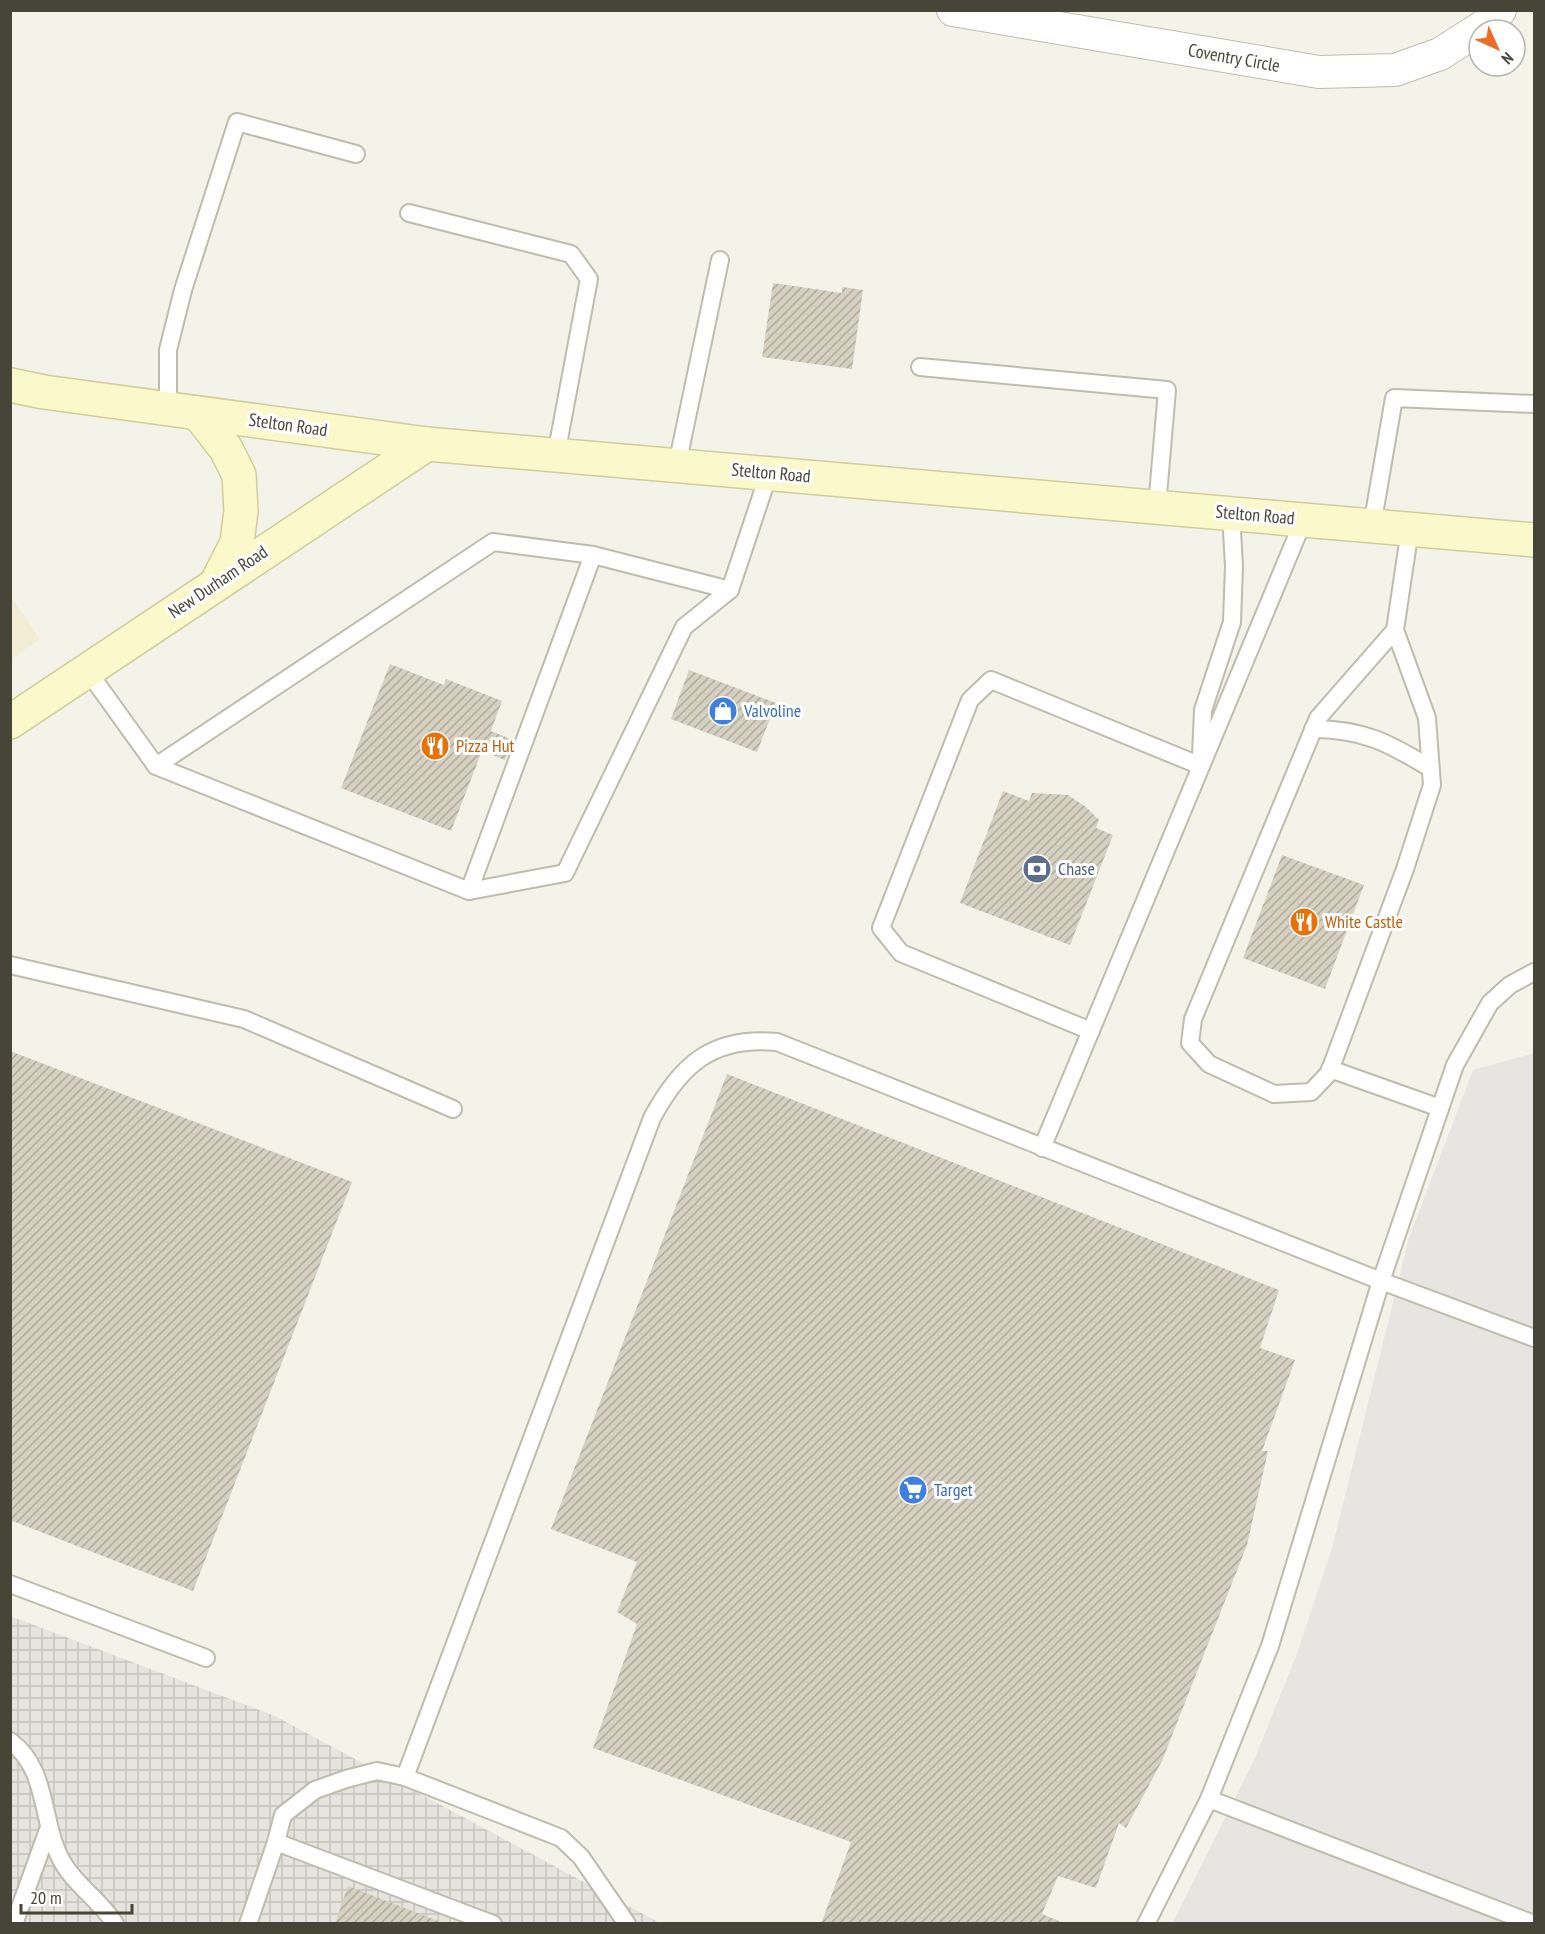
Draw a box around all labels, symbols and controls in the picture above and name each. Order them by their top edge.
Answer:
north arrow [1467,18,1527,78]
street label: Coventry Circle [1186,38,1282,77]
text: N [1497,48,1518,69]
street label: Stelton Road [247,408,329,441]
street label: Stelton Road [731,458,811,487]
street label: Stelton Road [1215,500,1295,529]
street label: New Durham Road [164,540,272,623]
shop icon: Valvoline [707,695,739,727]
place label: Valvoline [743,699,801,722]
restaurant icon: Pizza Hut [419,730,451,762]
place label: Pizza Hut [456,734,514,757]
bank icon: Chase [1021,853,1053,885]
place label: Chase [1058,857,1095,880]
restaurant icon: White Castle [1288,906,1320,938]
place label: White Castle [1325,910,1403,933]
supermarket icon: Target [897,1474,929,1506]
place label: Target [934,1478,973,1501]
scale bar [21,1877,132,1915]
text: 20 m [30,1886,62,1909]

